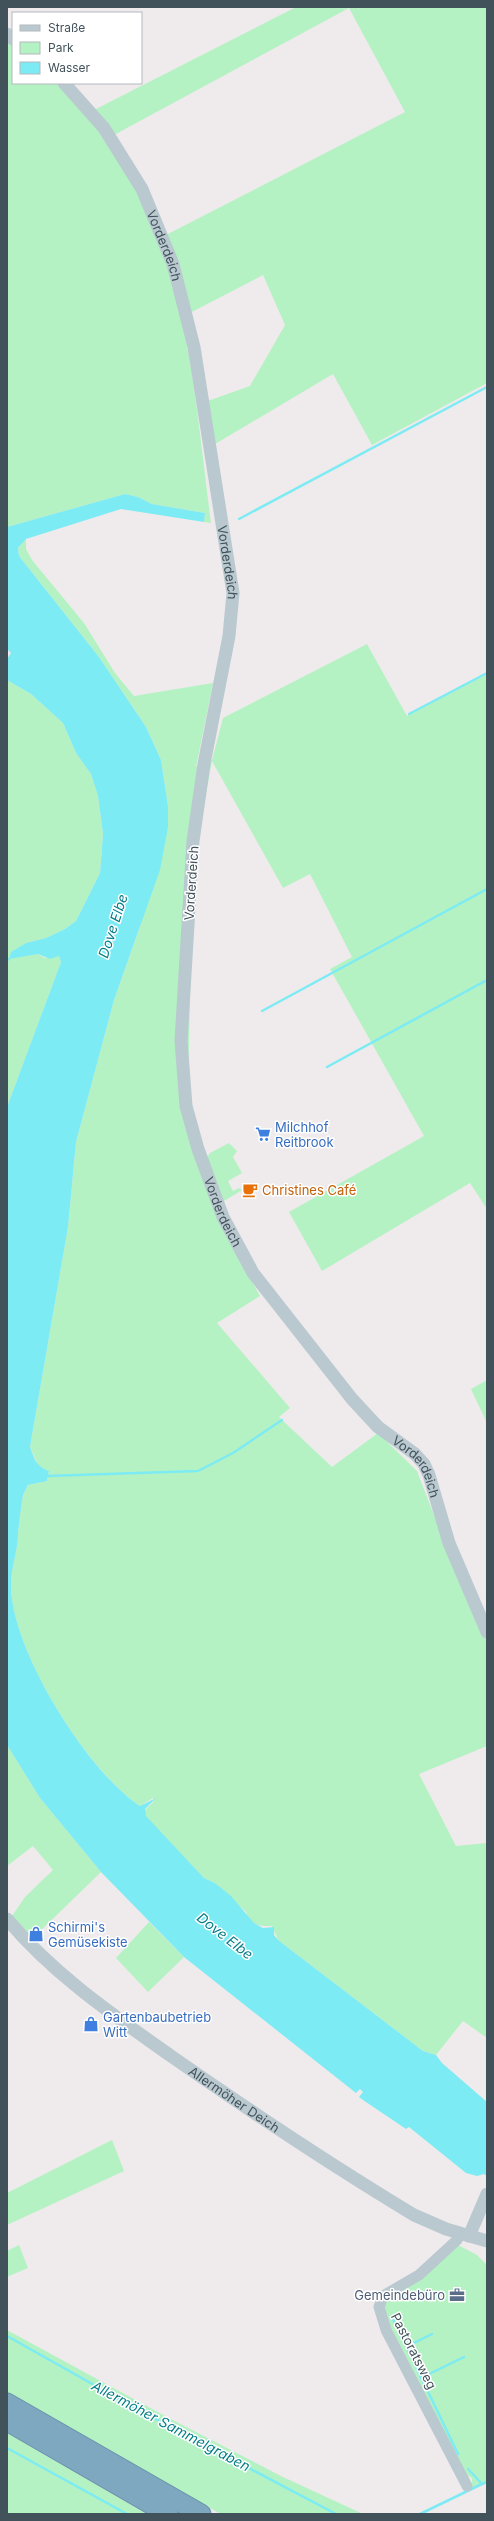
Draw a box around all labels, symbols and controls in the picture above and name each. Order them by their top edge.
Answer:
legend [12,12,142,84]
text: Straße [48,20,85,35]
text: Park [48,40,74,55]
text: Wasser [48,60,91,75]
street label: Vorderdeich [144,208,185,283]
street label: Vorderdeich [214,524,241,600]
street label: Vorderdeich [180,845,202,921]
water label: Dove Elbe [94,892,131,960]
place label: Milchhof Reitbrook [275,1119,334,1150]
supermarket icon: Milchhof Reitbrook [254,1125,272,1143]
street label: Vorderdeich [201,1174,245,1249]
cafe icon: Christines Café [241,1181,259,1199]
place label: Christines Café [262,1182,356,1198]
street label: Vorderdeich [389,1432,443,1499]
water label: Dove Elbe [194,1909,257,1963]
place label: Schirmi's Gemüsekiste [48,1919,128,1950]
shop icon: Schirmi's Gemüsekiste [27,1925,45,1943]
place label: Gartenbaubetrieb Witt [103,2009,211,2040]
shop icon: Gartenbaubetrieb Witt [82,2015,100,2033]
street label: Allermöher Deich [186,2063,283,2136]
office icon: Gemeindebüro [448,2286,466,2304]
place label: Gemeindebüro [354,2287,445,2303]
street label: Pastoratsweg [388,2310,440,2392]
water label: Allermöher Sammelgraben [88,2376,253,2475]

